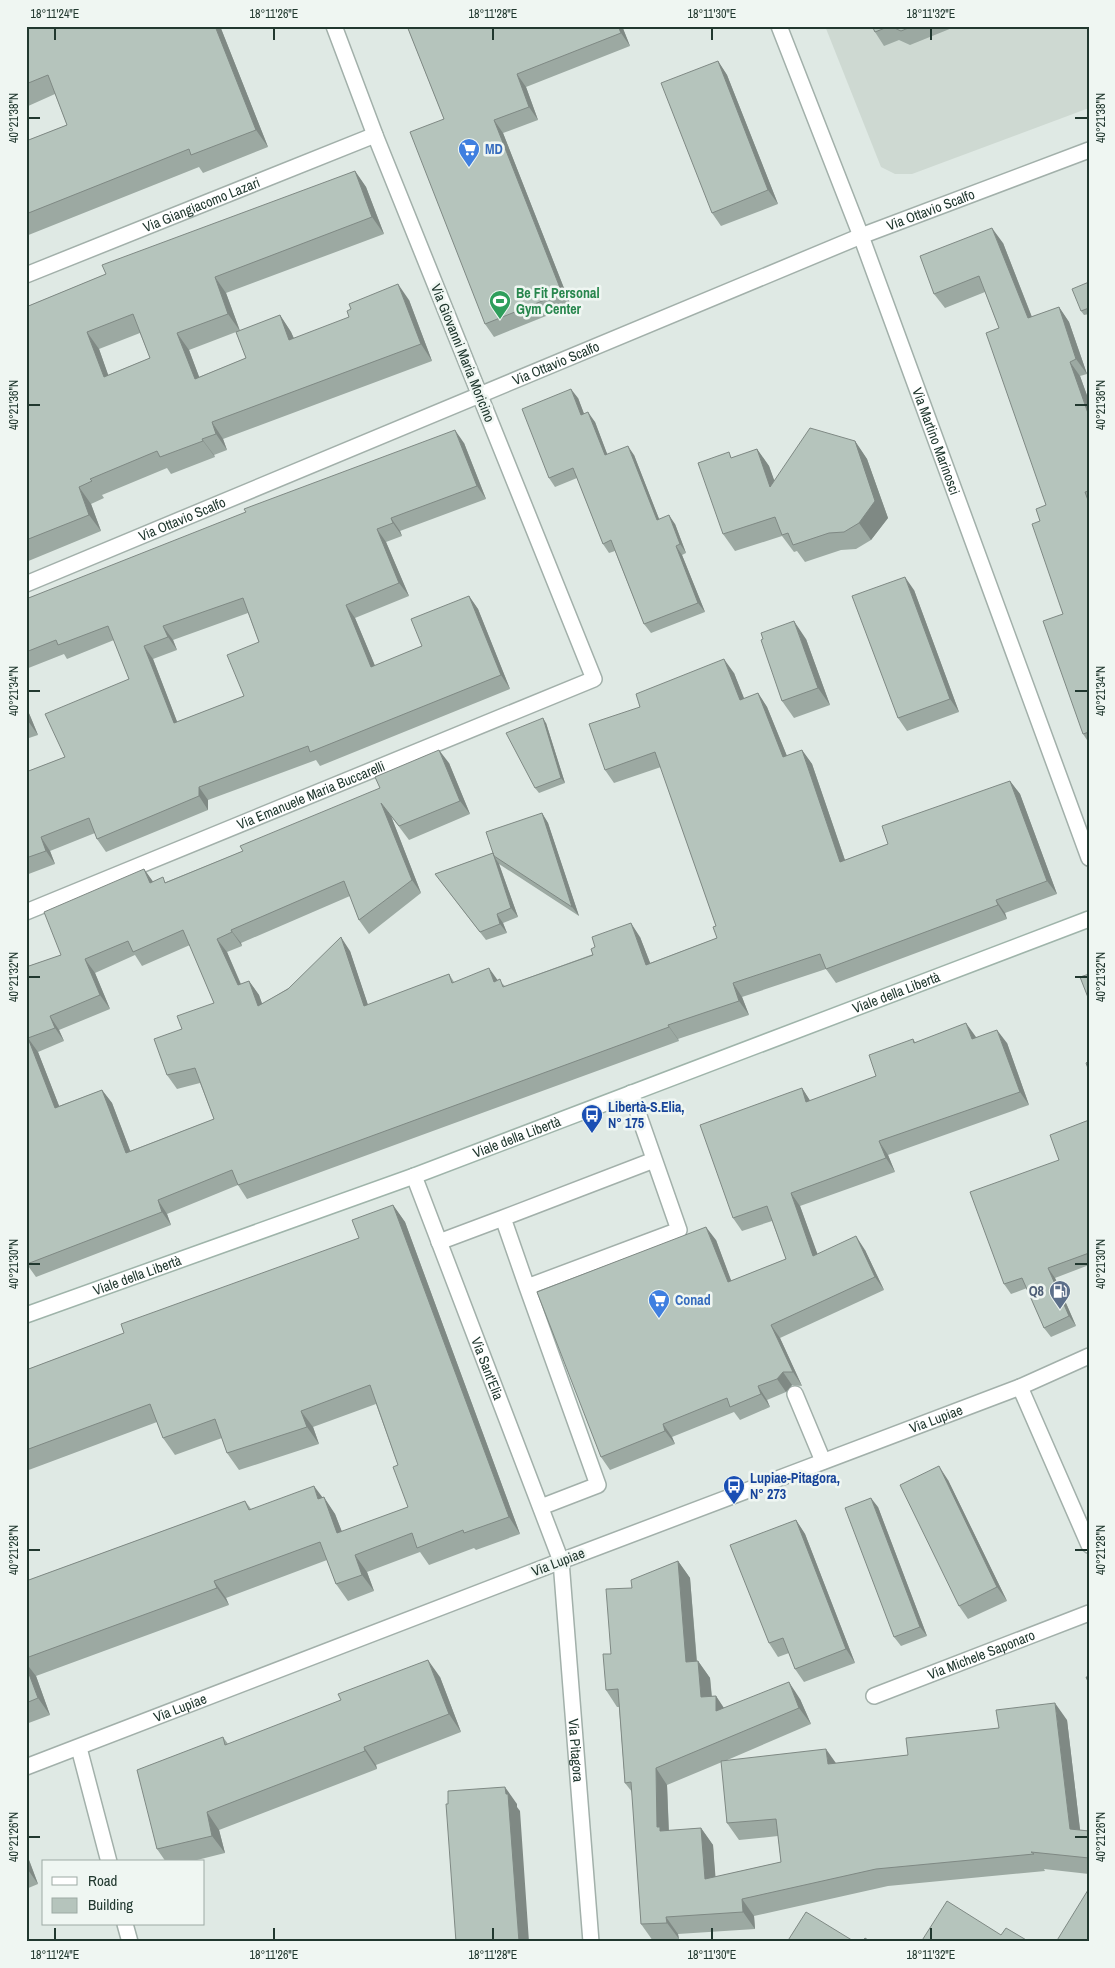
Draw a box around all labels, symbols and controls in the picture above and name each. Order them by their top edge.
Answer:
text: 18°11'24"E [31,6,79,22]
text: 18°11'26"E [250,6,298,22]
text: 18°11'28"E [469,6,517,22]
text: 18°11'30"E [688,6,736,22]
text: 18°11'32"E [907,6,955,22]
text: 40°21'38"N [6,93,22,143]
text: 40°21'38"N [1093,93,1109,143]
supermarket icon: MD [457,137,481,168]
place label: MD [485,140,503,158]
street label: Via Giangiacomo Lazari [140,173,263,236]
street label: Via Ottavio Scalfo [884,185,977,234]
street label: Via Giovanni Maria Moricino [427,281,499,425]
place label: Be Fit Personal Gym Center [516,284,600,318]
sports icon: Be Fit Personal Gym Center [488,289,512,320]
street label: Via Ottavio Scalfo [510,337,602,389]
text: 40°21'36"N [6,380,22,430]
text: 40°21'36"N [1093,380,1109,430]
street label: Via Martino Marinosci [908,385,964,497]
street label: Via Ottavio Scalfo [136,493,228,545]
text: 40°21'34"N [6,666,22,716]
text: 40°21'34"N [1093,666,1109,716]
street label: Via Emanuele Maria Buccarelli [234,757,388,833]
text: 40°21'32"N [6,952,22,1002]
text: 40°21'32"N [1093,952,1109,1002]
street label: Viale della Libertà [850,967,943,1017]
place label: Libertà-S.Elia, N° 175 [608,1098,685,1132]
bus stop icon: Libertà-S.Elia, N° 175 [580,1103,604,1134]
street label: Viale della Libertà [470,1112,564,1162]
text: 40°21'30"N [6,1239,22,1289]
text: 40°21'30"N [1093,1239,1109,1289]
street label: Viale della Libertà [91,1251,184,1299]
fuel station icon: Q8 [1048,1279,1072,1310]
place label: Q8 [1029,1282,1044,1300]
supermarket icon: Conad [647,1288,671,1319]
place label: Conad [675,1291,711,1309]
street label: Via Sant'Elia [467,1334,508,1403]
street label: Via Lupiae [907,1401,965,1437]
place label: Lupiae-Pitagora, N° 273 [750,1469,840,1503]
bus stop icon: Lupiae-Pitagora, N° 273 [722,1474,746,1505]
text: 40°21'28"N [6,1525,22,1575]
text: 40°21'28"N [1093,1525,1109,1575]
street label: Via Lupiae [529,1544,587,1580]
street label: Via Michele Saponaro [925,1626,1037,1683]
street label: Via Lupiae [151,1689,209,1726]
street label: Via Pitagora [564,1718,587,1783]
text: 40°21'26"N [6,1812,22,1862]
text: 40°21'26"N [1093,1812,1109,1862]
legend [42,1860,205,1926]
text: Road [88,1870,117,1891]
text: Building [88,1894,133,1915]
text: 18°11'24"E [31,1947,79,1963]
text: 18°11'26"E [250,1947,298,1963]
text: 18°11'28"E [469,1947,517,1963]
text: 18°11'30"E [688,1947,736,1963]
text: 18°11'32"E [907,1947,955,1963]

